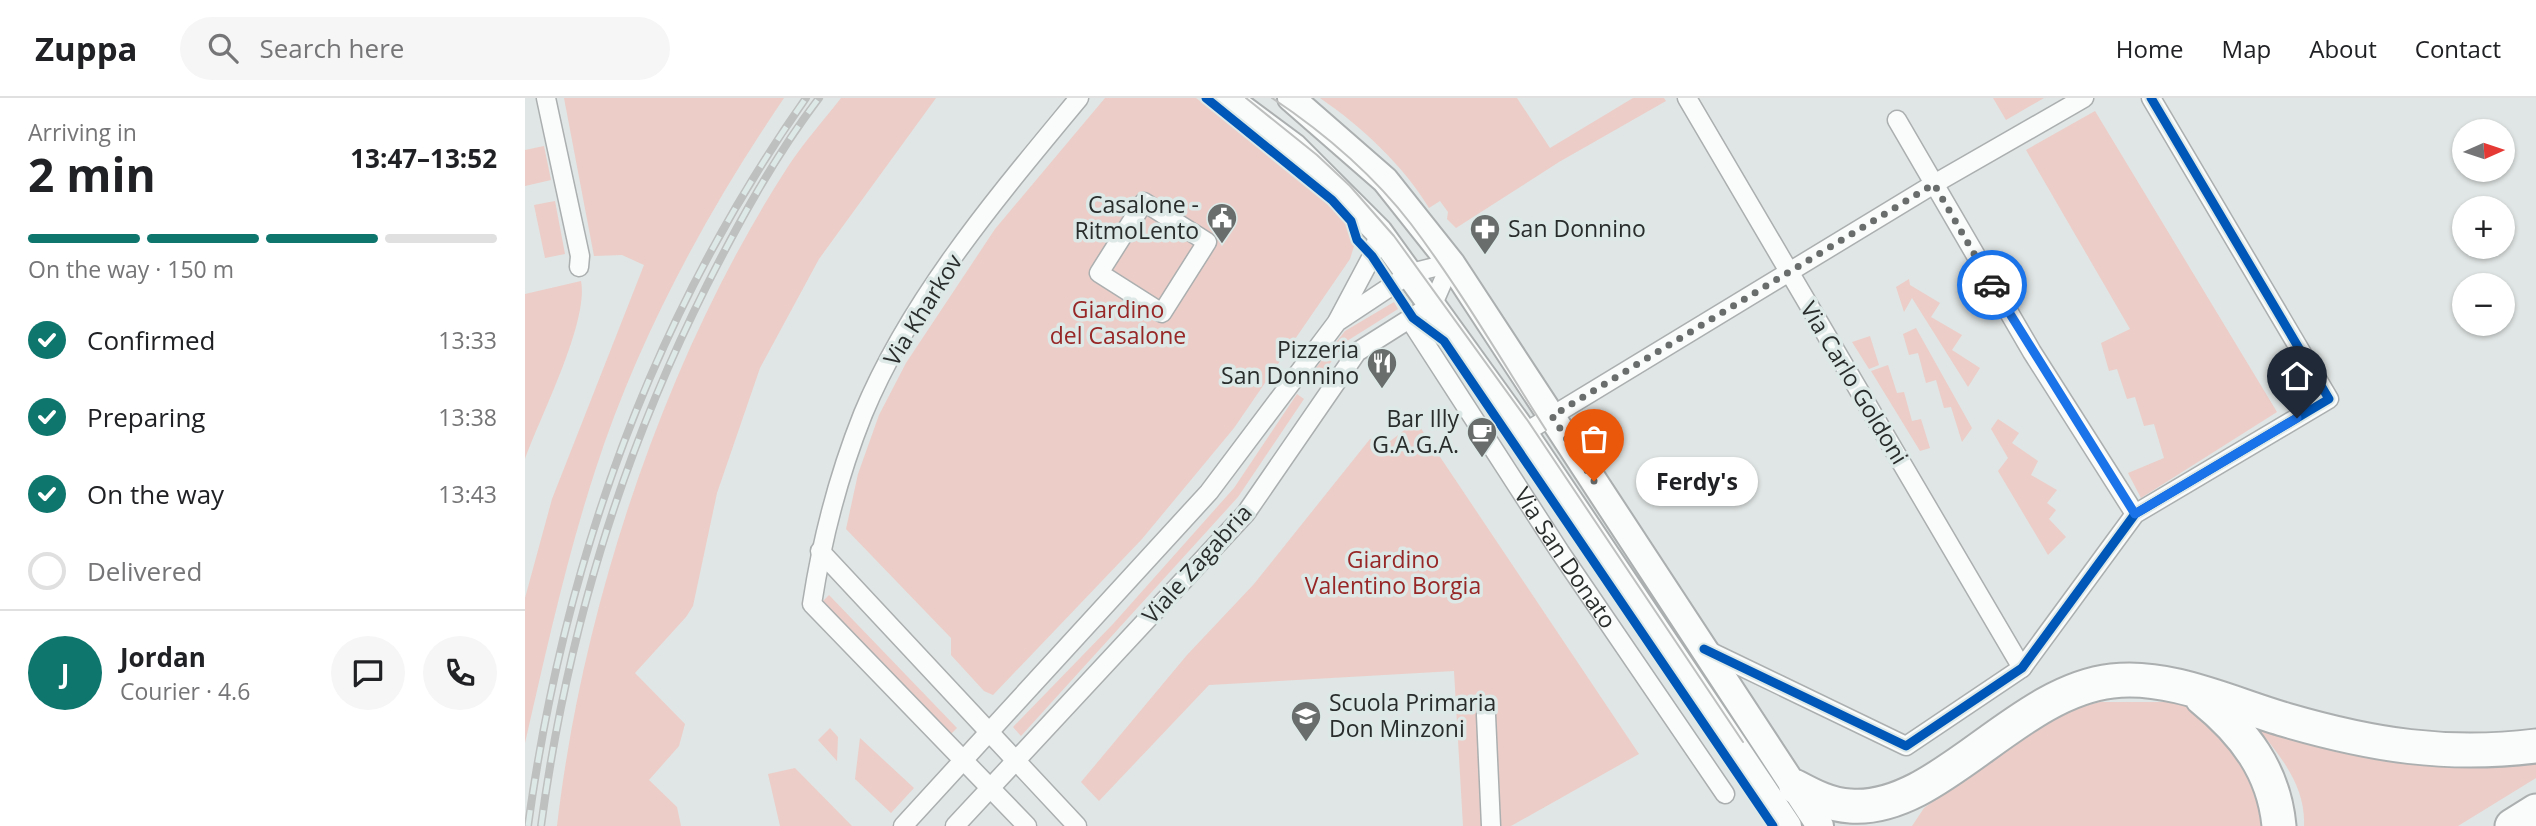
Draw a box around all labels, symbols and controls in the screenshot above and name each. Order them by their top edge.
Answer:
search box [180,17,670,80]
text: Zuppa [35,26,138,71]
icon: search [204,29,242,67]
text: Search here [260,30,404,66]
text: Home [2116,32,2184,65]
text: Map [2222,32,2271,65]
text: About [2309,32,2377,65]
text: Contact [2415,32,2501,65]
text: Arriving in [28,116,137,148]
north arrow [2452,119,2515,182]
map controls [2452,119,2515,336]
text: 13:47–13:52 [350,140,497,176]
text: 2 min [28,143,156,205]
place label: Casalone - RitmoLento [1075,188,1199,246]
button: + [2452,196,2515,259]
public building icon: Casalone - RitmoLento [1205,201,1239,245]
pharmacy icon: San Donnino [1468,212,1502,256]
place label: San Donnino [1508,212,1646,244]
street label: Via Kharkov [875,247,969,371]
courier [1957,250,2027,320]
text: On the way · 150 m [28,253,234,285]
icon: car [1973,266,2011,304]
button: − [2452,273,2515,336]
park label: Giardino del Casalone [1050,293,1186,351]
street label: Via Carlo Goldoni [1794,295,1916,470]
icon: check [28,321,66,359]
text: Confirmed [87,322,215,358]
text: 13:33 [438,324,497,356]
place label: Pizzeria San Donnino [1221,333,1359,391]
restaurant icon: Pizzeria San Donnino [1365,346,1399,390]
pin [2267,346,2327,418]
icon: home [2278,357,2316,395]
icon: check [28,398,66,436]
text: Preparing [87,399,205,435]
text: 13:38 [438,401,497,433]
place label: Bar Illy G.A.G.A. [1372,402,1459,460]
pin [1564,409,1624,481]
cafe icon: Bar Illy G.A.G.A. [1465,415,1499,459]
icon: bag [1575,420,1613,458]
callout: Ferdy's [1636,456,1759,506]
text: Ferdy's [1656,465,1738,497]
icon: check [28,475,66,513]
text: On the way [87,476,224,512]
text: 13:43 [438,478,497,510]
street label: Via San Donato [1507,481,1624,634]
street label: Viale Zagabria [1134,497,1258,630]
park label: Giardino Valentino Borgia [1305,543,1481,601]
text: Delivered [87,553,202,589]
button: chat [331,636,405,710]
button: phone [423,636,497,710]
text: Jordan [120,639,206,675]
text: J [61,655,69,691]
text: Courier · 4.6 [120,675,250,707]
place label: Scuola Primaria Don Minzoni [1329,686,1496,744]
school or university icon: Scuola Primaria Don Minzoni [1289,699,1323,743]

